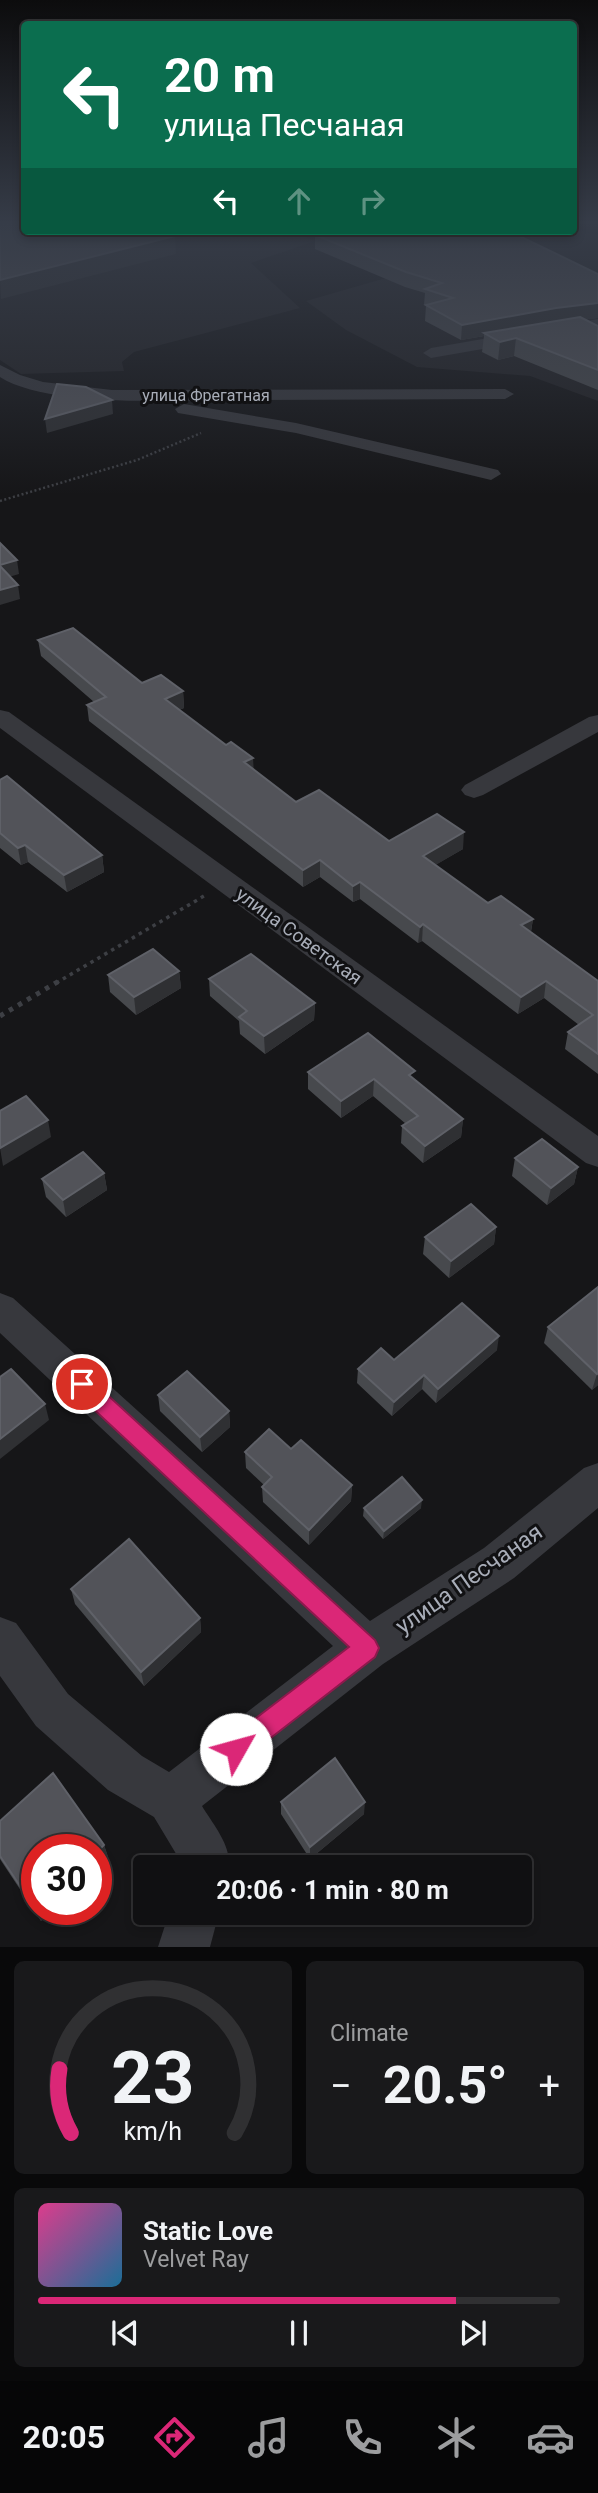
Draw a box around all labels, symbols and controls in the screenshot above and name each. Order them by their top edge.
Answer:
text: 20 m [164,47,275,104]
icon: left [49,49,140,140]
text: улица Песчаная [164,106,405,144]
icon: left [207,182,245,220]
icon: ahead [280,182,318,220]
icon: right [353,182,391,220]
street label: улица Фрегатная [142,386,270,405]
street label: улица Советская [231,883,367,989]
pin [52,1354,112,1414]
icon: arrive [63,1365,101,1403]
street label: улица Песчаная [390,1518,548,1640]
position arrow [199,1712,273,1786]
speed limit sign: 30 [21,1834,112,1925]
text: 20:06 · 1 min · 80 m [216,1875,449,1905]
text: Climate [330,2020,409,2047]
text: 23 [111,2036,195,2122]
text: 20.5° [383,2055,508,2116]
text: − [330,2064,352,2108]
text: + [538,2064,560,2108]
text: km/h [124,2117,182,2146]
text: Static Love [143,2216,273,2246]
text: Velvet Ray [143,2246,249,2273]
icon: previous [106,2314,144,2352]
icon: pause [280,2314,318,2352]
icon: next [454,2314,492,2352]
icon: directions [150,2413,199,2462]
icon: music [244,2413,293,2462]
icon: phone [338,2413,387,2462]
icon: climate [432,2413,481,2462]
icon: car [526,2413,575,2462]
text: 20:05 [23,2418,105,2456]

